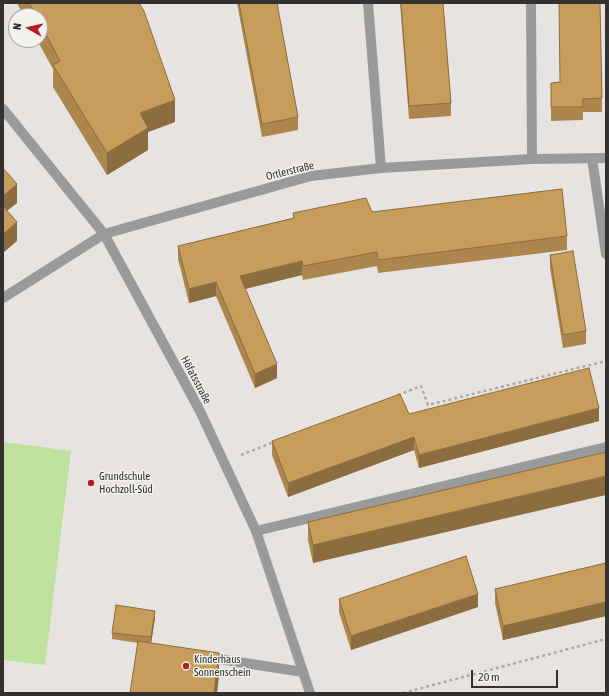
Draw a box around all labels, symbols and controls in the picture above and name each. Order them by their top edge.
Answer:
north arrow [8,8,48,48]
text: N [11,22,24,31]
street label: Ortlerstraße [265,159,315,183]
street label: Höfatsstraße [178,354,214,406]
place label: Grundschule Hochzoll-Süd [99,470,153,496]
marker: Grundschule Hochzoll-Süd [86,478,96,488]
place label: Kinderhaus Sonnenschein [194,653,251,679]
marker: Kinderhaus Sonnenschein [181,661,191,671]
scale bar [473,662,560,688]
text: 20 m [478,670,500,684]

